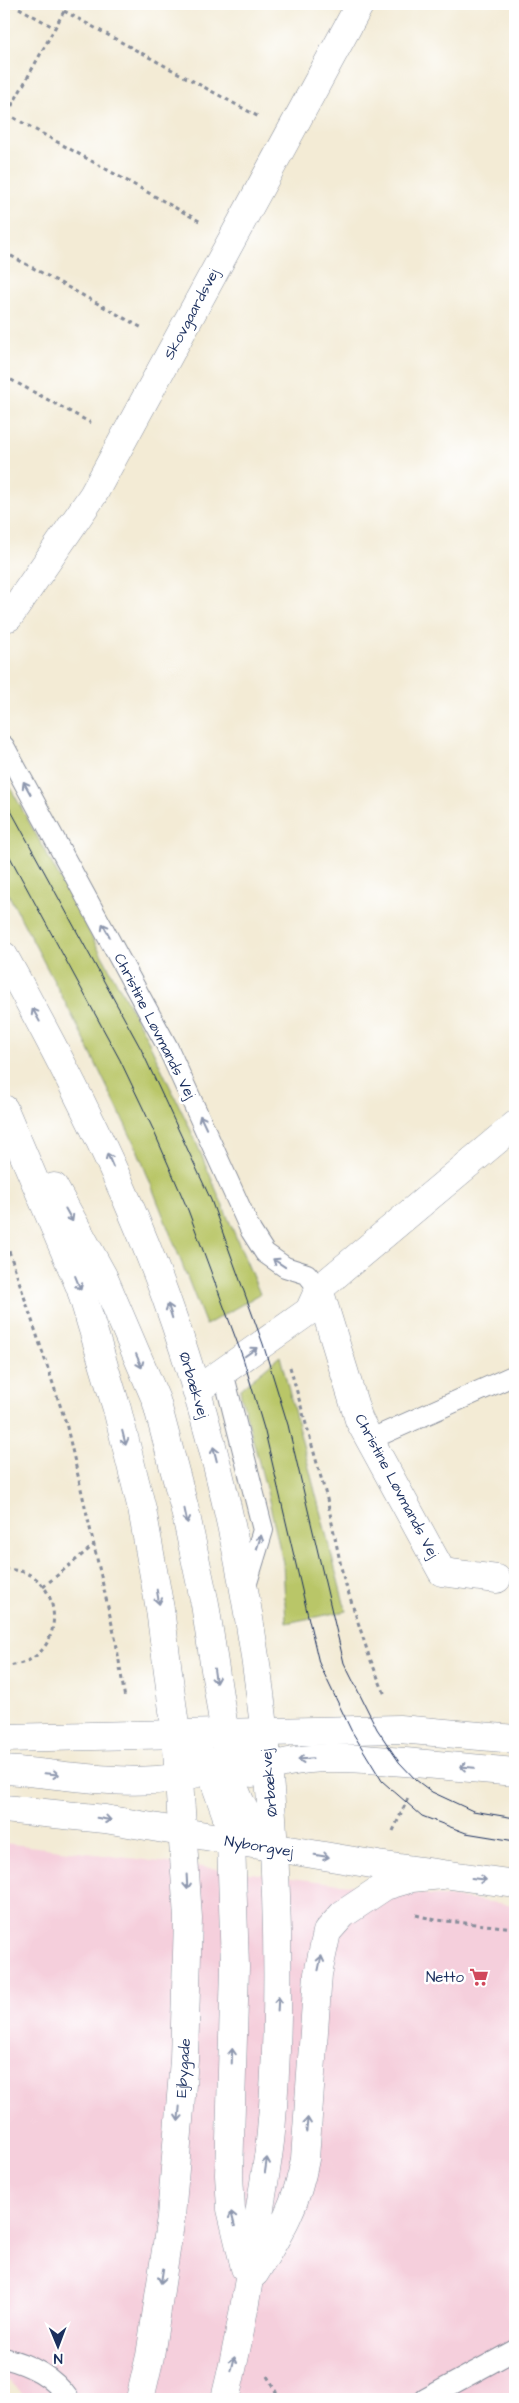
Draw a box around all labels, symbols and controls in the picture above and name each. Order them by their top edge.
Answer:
street label: Skovgaardsvej [159,265,225,364]
one-way arrow [22,781,32,796]
one-way arrow [100,924,110,938]
street label: Christine Løvmands Vej [109,950,201,1103]
one-way arrow [31,1008,41,1023]
one-way arrow [198,1115,207,1130]
one-way arrow [104,1153,114,1168]
one-way arrow [64,1207,74,1222]
one-way arrow [272,1258,286,1268]
one-way arrow [74,1275,83,1290]
one-way arrow [165,1303,175,1319]
one-way arrow [244,1347,257,1358]
street label: Ørbækvej [173,1349,214,1421]
one-way arrow [135,1353,145,1368]
street label: Christine Løvmands Vej [350,1410,444,1562]
one-way arrow [120,1430,129,1446]
one-way arrow [210,1446,219,1462]
one-way arrow [182,1508,191,1524]
one-way arrow [255,1535,265,1551]
one-way arrow [153,1589,163,1605]
one-way arrow [210,1668,220,1684]
street label: Ørbækvej [256,1748,283,1818]
one-way arrow [297,1754,313,1764]
one-way arrow [459,1762,475,1772]
one-way arrow [44,1769,60,1779]
one-way arrow [96,1815,112,1825]
street label: Nyborgvej [223,1831,295,1863]
one-way arrow [314,1851,330,1861]
one-way arrow [182,1874,191,1890]
one-way arrow [470,1874,486,1884]
one-way arrow [316,1956,325,1972]
supermarket icon: Netto [468,1966,490,1988]
place label: Netto [426,1967,465,1988]
one-way arrow [273,1996,282,2012]
street label: Ejbygade [171,2038,197,2098]
one-way arrow [228,2049,237,2065]
one-way arrow [175,2106,184,2122]
one-way arrow [303,2118,312,2134]
one-way arrow [261,2158,271,2174]
one-way arrow [228,2211,237,2227]
one-way arrow [157,2267,167,2283]
north arrow [32,2320,82,2370]
text: N [53,2348,63,2368]
one-way arrow [229,2357,238,2373]

